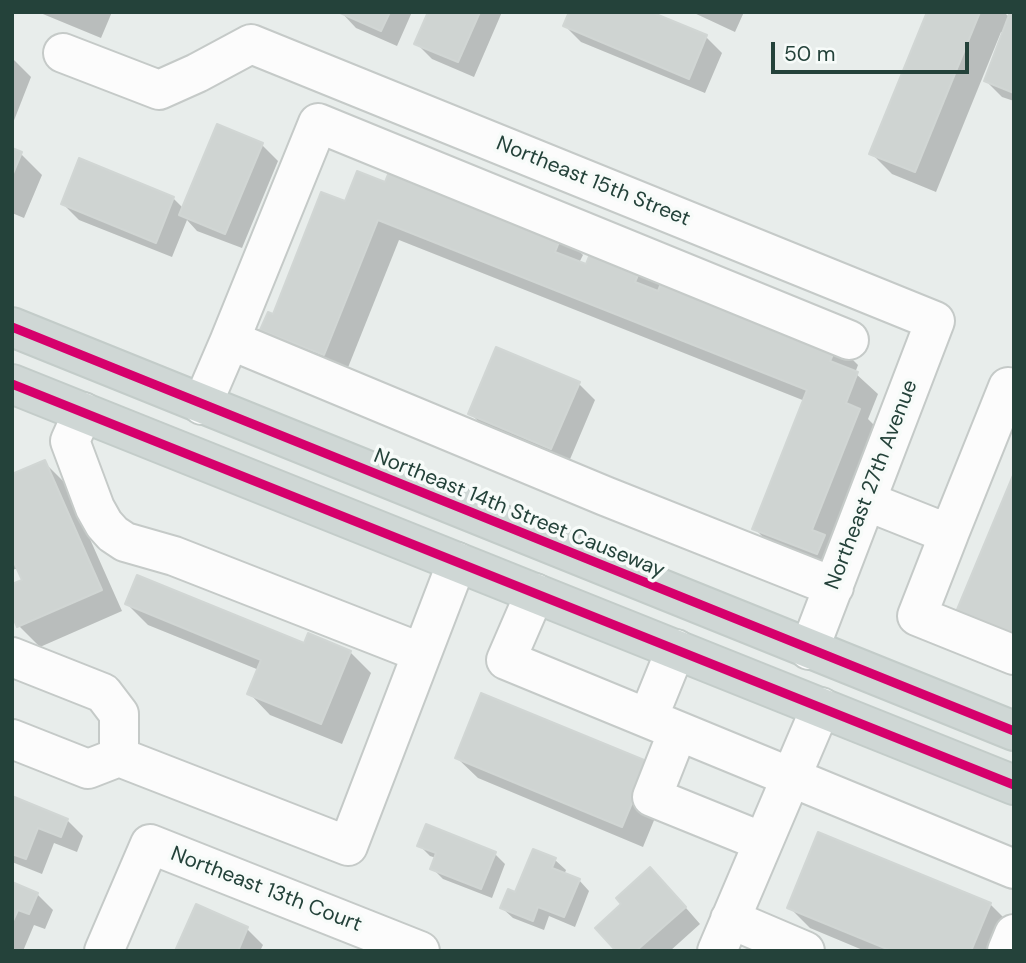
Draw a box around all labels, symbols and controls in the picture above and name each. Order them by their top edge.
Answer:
scale bar [774,28,972,72]
text: 50 m [784,40,835,68]
street label: Northeast 15th Street [492,132,694,232]
street label: Northeast 27th Avenue [820,377,924,593]
street label: Northeast 14th Street Causeway [370,444,668,584]
street label: Northeast 13th Court [167,842,365,938]

